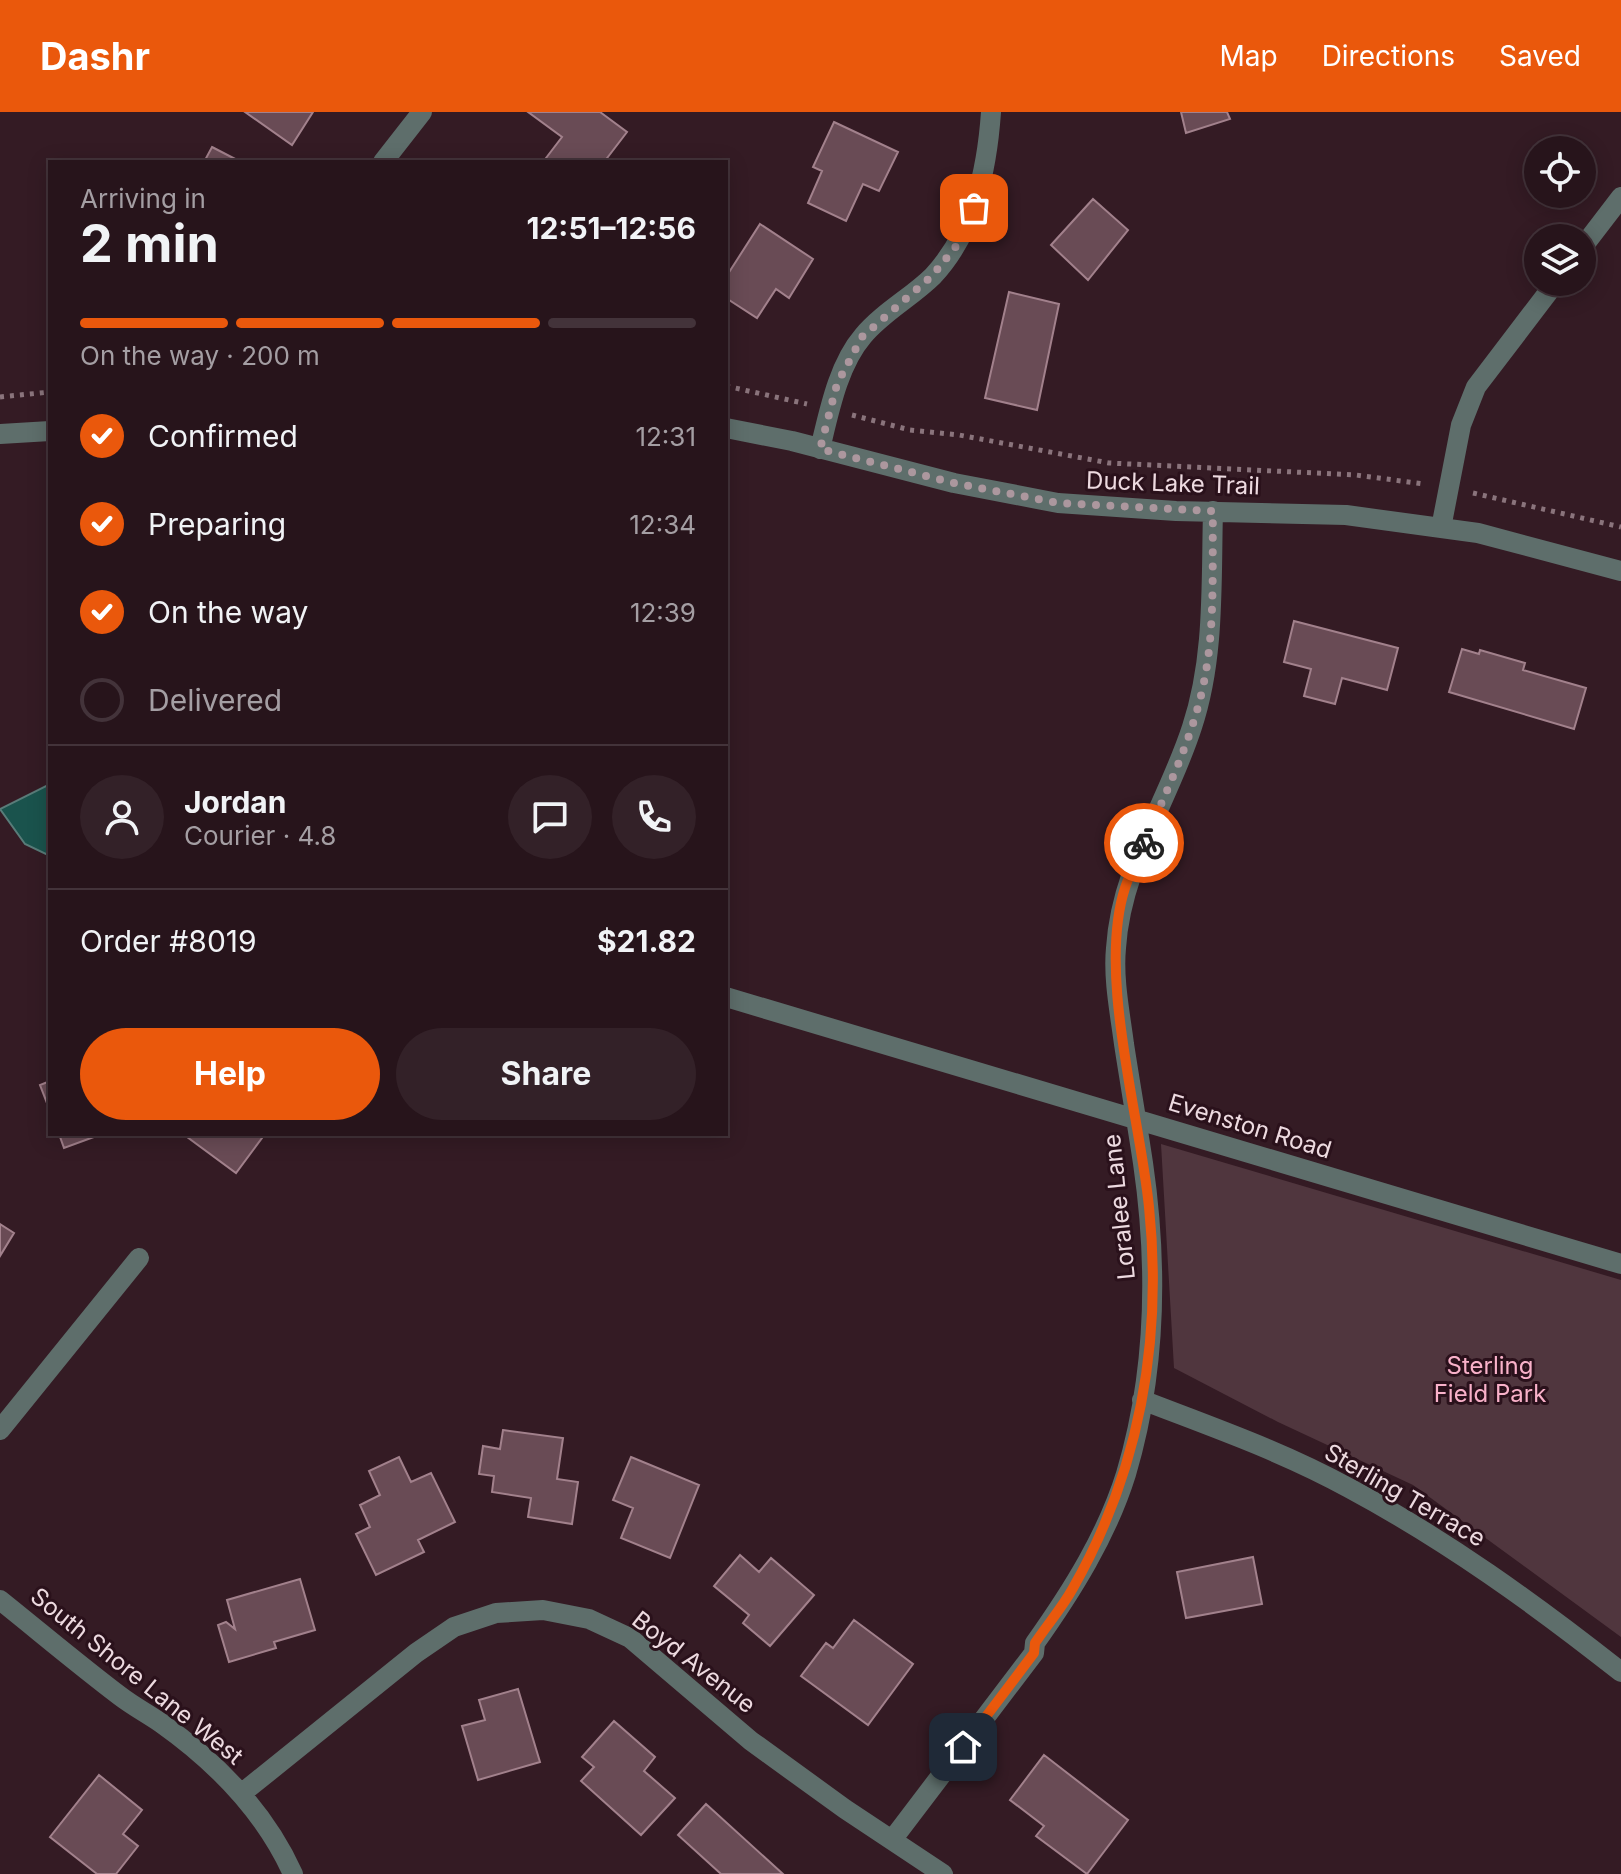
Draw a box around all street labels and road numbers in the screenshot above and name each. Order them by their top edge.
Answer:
street label: Duck Lake Trail [1086,465,1260,501]
street label: Evenston Road [1165,1087,1335,1165]
street label: Loralee Lane [1097,1133,1141,1281]
street label: Sterling Terrace [1319,1437,1491,1553]
street label: South Shore Lane West [25,1581,249,1771]
street label: Boyd Avenue [627,1605,761,1719]

